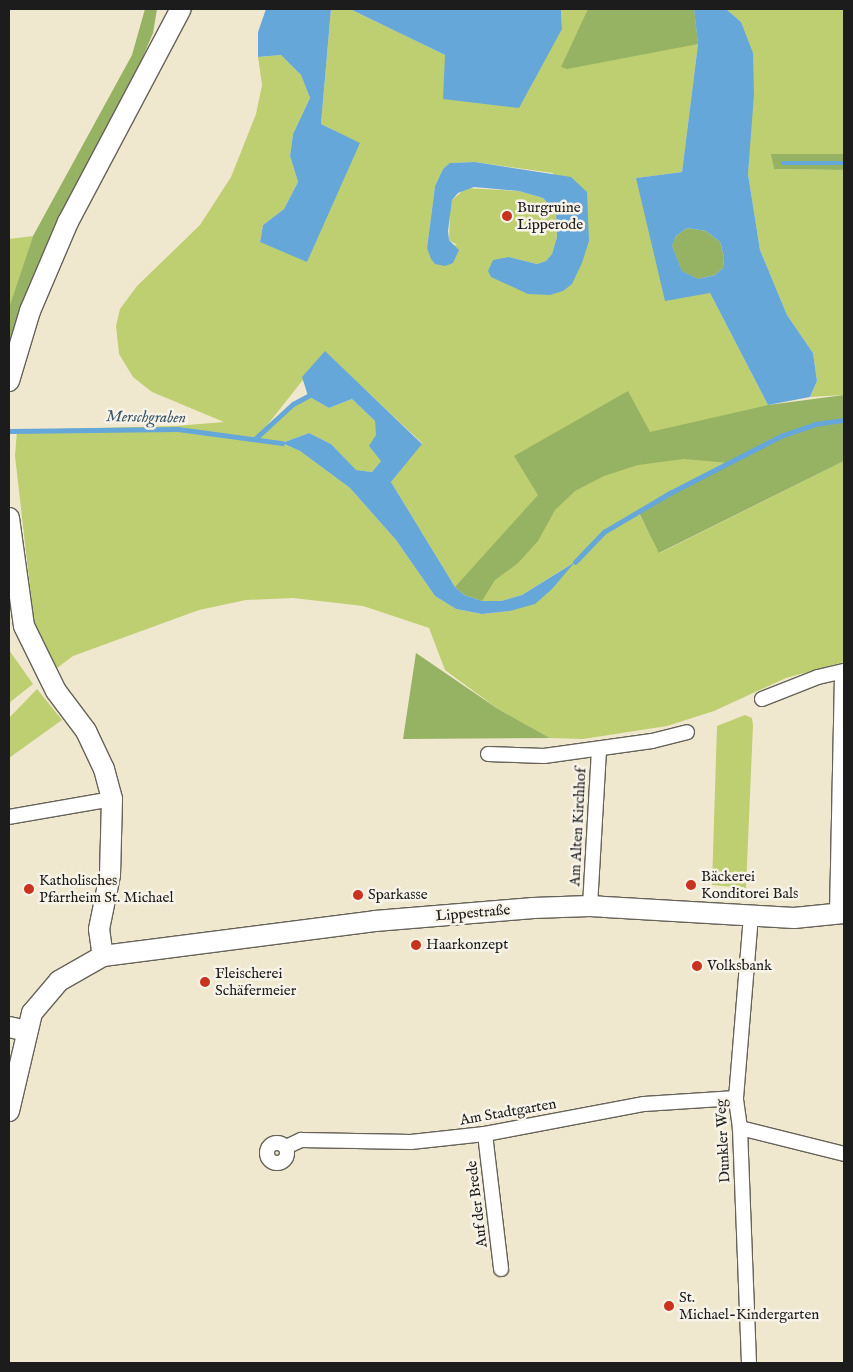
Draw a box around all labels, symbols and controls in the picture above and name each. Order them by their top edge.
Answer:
place label: Burgruine Lipperode [517,198,583,233]
marker: Burgruine Lipperode [501,210,513,222]
water label: Merschgraben [106,408,186,428]
street label: Am Alten Kirchhof [566,767,590,887]
place label: Bäckerei Konditorei Bals [701,867,798,902]
place label: Katholisches Pfarrheim St. Michael [39,871,174,906]
marker: Bäckerei Konditorei Bals [685,879,697,891]
marker: Katholisches Pfarrheim St. Michael [23,883,35,895]
place label: Sparkasse [368,886,428,904]
marker: Sparkasse [352,889,364,901]
street label: Lippestraße [435,901,511,925]
place label: Haarkonzept [426,936,508,954]
marker: Haarkonzept [410,939,422,951]
place label: Volksbank [707,957,772,975]
marker: Volksbank [691,960,703,972]
place label: Fleischerei Schäfermeier [215,964,296,999]
marker: Fleischerei Schäfermeier [199,976,211,988]
street label: Am Stadtgarten [458,1095,558,1129]
street label: Dunkler Weg [712,1099,734,1183]
street label: Auf der Brede [463,1159,491,1249]
place label: St. Michael-Kindergarten [679,1288,819,1323]
marker: St. Michael-Kindergarten [663,1300,675,1312]

